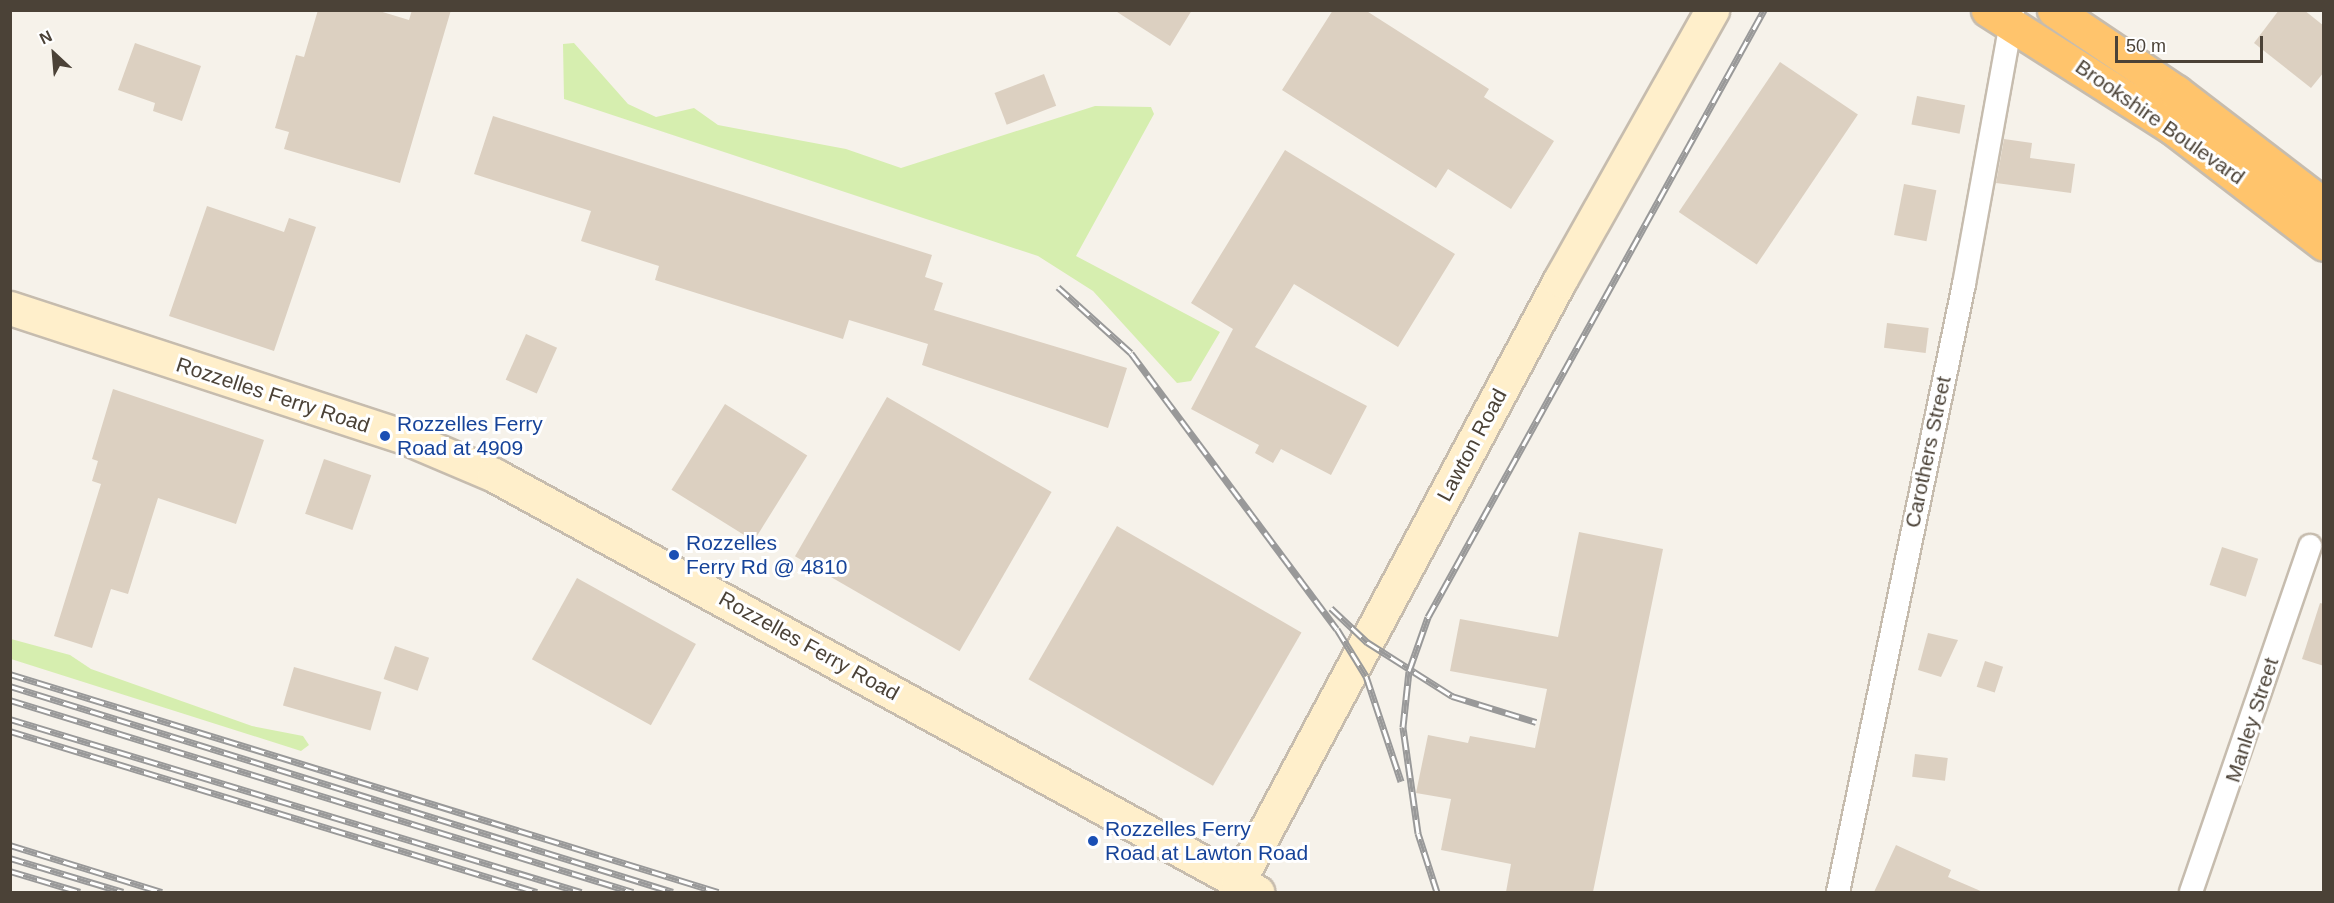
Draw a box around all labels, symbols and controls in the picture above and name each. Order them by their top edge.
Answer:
north arrow [24,24,84,84]
scale bar [2118,24,2266,62]
text: N [37,27,55,48]
text: 50 m [2126,36,2166,56]
street label: Brookshire Boulevard [2071,54,2249,190]
street label: Rozzelles Ferry Road [173,352,373,438]
street label: Carothers Street [1900,374,1956,530]
street label: Lawton Road [1432,384,1512,506]
place label: Rozzelles Ferry Road at 4909 [397,411,543,461]
marker: Rozzelles Ferry Road at 4909 [378,429,392,443]
place label: Rozzelles Ferry Rd @ 4810 [686,530,847,580]
marker: Rozzelles Ferry Rd @ 4810 [667,548,681,562]
street label: Rozzelles Ferry Road [715,586,903,706]
street label: Manley Street [2220,654,2284,786]
place label: Rozzelles Ferry Road at Lawton Road [1105,816,1308,866]
marker: Rozzelles Ferry Road at Lawton Road [1086,834,1100,848]

